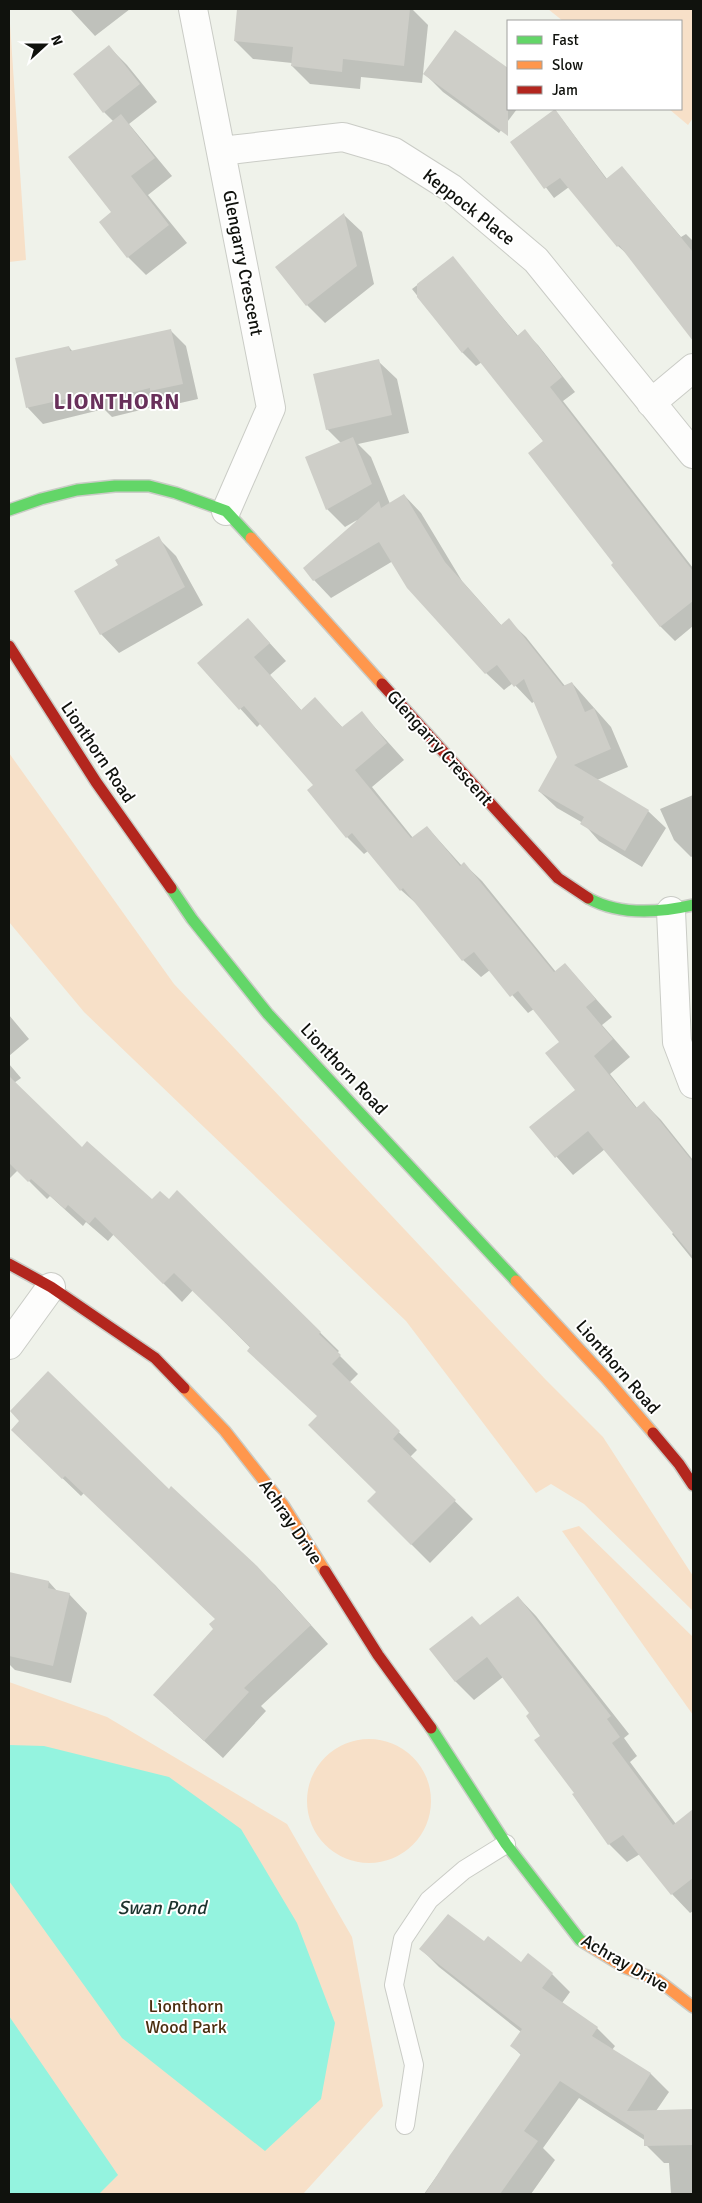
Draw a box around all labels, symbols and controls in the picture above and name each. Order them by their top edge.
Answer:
north arrow [20,20,70,70]
legend [507,20,682,110]
text: Fast [552,31,579,49]
text: N [47,33,66,48]
text: Slow [552,56,583,74]
text: Jam [552,81,578,99]
street label: Keppock Place [418,164,520,250]
street label: Glengarry Crescent [218,188,268,338]
district label: LIONTHORN [53,388,181,415]
street label: Glengarry Crescent [382,686,498,810]
street label: Lionthorn Road [56,697,140,807]
street label: Lionthorn Road [296,1019,392,1119]
street label: Lionthorn Road [571,1315,665,1419]
street label: Achray Drive [255,1476,327,1568]
water label: Swan Pond [118,1896,208,1920]
street label: Achray Drive [577,1929,673,1997]
park label: Lionthorn Wood Park [145,1995,227,2038]

